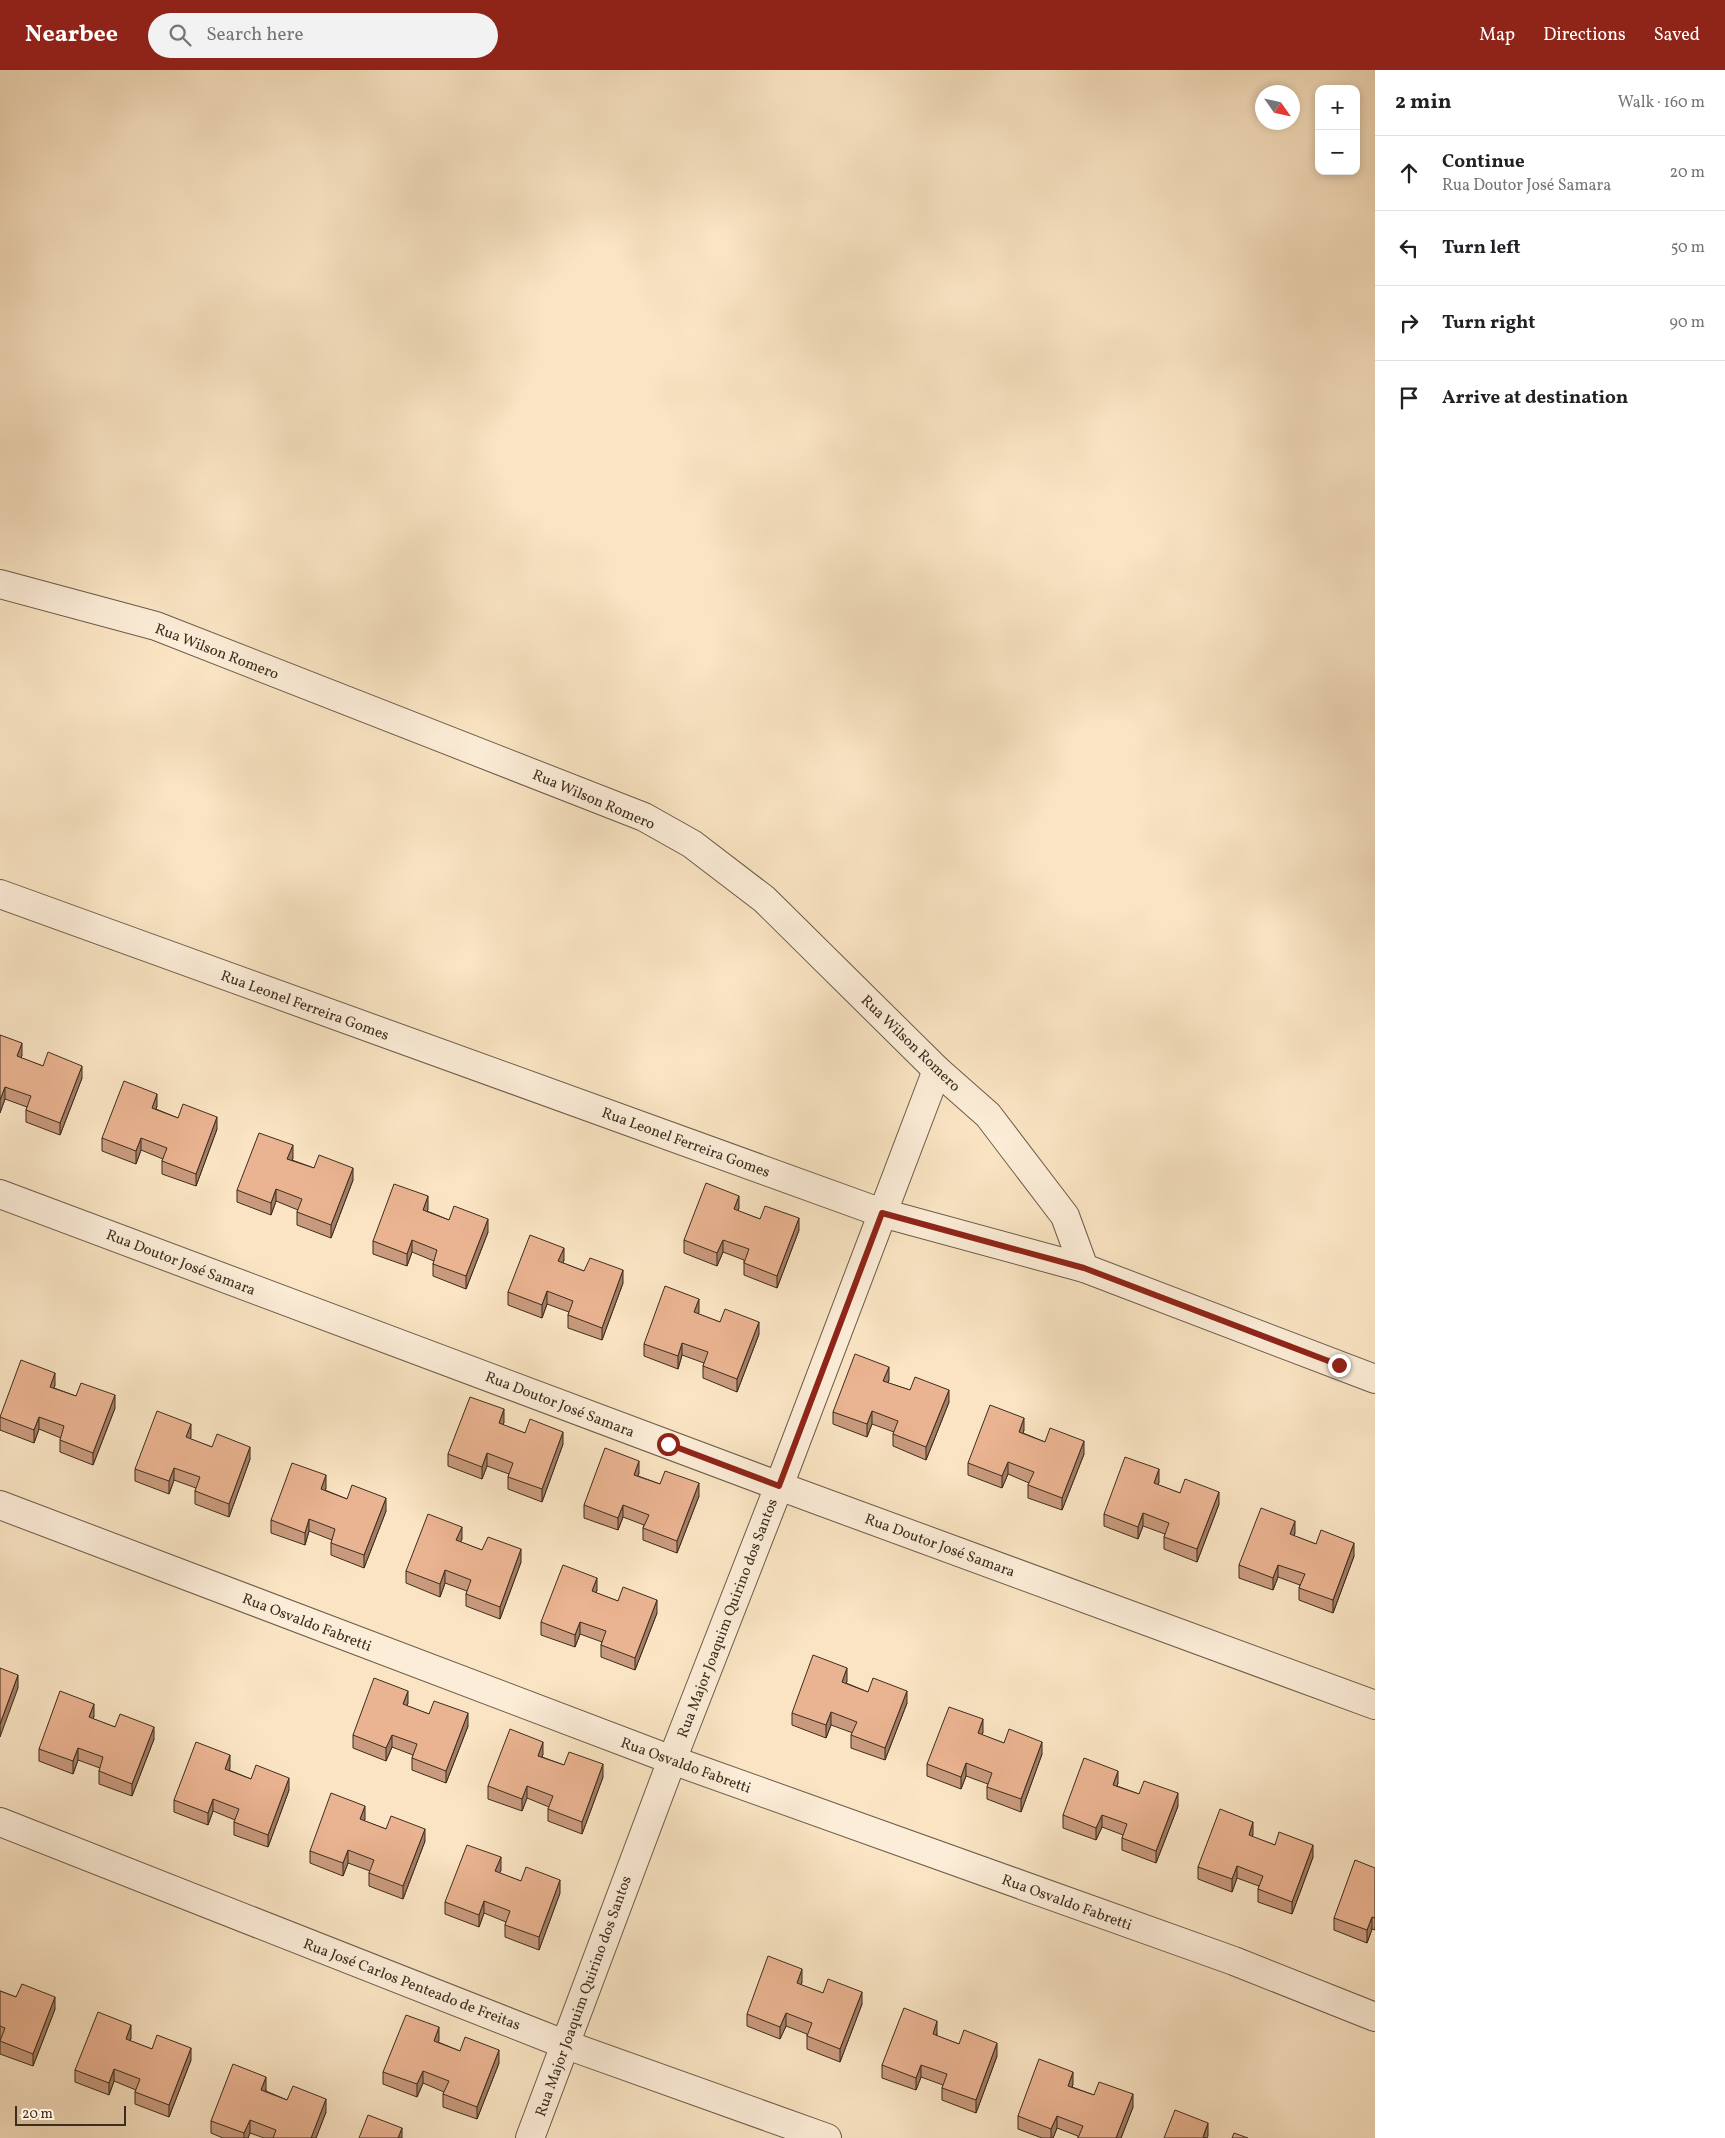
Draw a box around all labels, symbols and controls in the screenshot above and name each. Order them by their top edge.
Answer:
search box [148,13,498,58]
text: Nearbee [25,18,118,52]
icon: search [166,21,194,49]
text: Search here [206,22,303,48]
text: Map [1479,23,1515,48]
text: Directions [1543,23,1626,48]
text: Saved [1654,23,1700,48]
north arrow [1255,85,1300,130]
map controls [1315,85,1360,175]
button: + [1315,85,1360,130]
text: 2 min [1395,88,1452,117]
text: Walk · 160 m [1618,92,1705,114]
button: − [1315,130,1360,175]
text: Continue [1442,149,1525,175]
icon: ahead [1395,159,1423,187]
text: 20 m [1670,162,1705,184]
text: Rua Doutor José Samara [1442,175,1611,197]
icon: left [1395,234,1423,262]
text: Turn left [1442,235,1521,261]
text: 50 m [1671,237,1705,259]
icon: right [1395,309,1423,337]
text: Turn right [1442,310,1535,336]
text: 90 m [1669,312,1705,334]
icon: arrive [1395,384,1423,412]
text: Arrive at destination [1442,385,1628,411]
street label: Rua Wilson Romero [151,619,282,686]
street label: Rua Wilson Romero [529,765,658,836]
street label: Rua Leonel Ferreira Gomes [217,966,392,1047]
street label: Rua Wilson Romero [855,991,964,1097]
street label: Rua Leonel Ferreira Gomes [598,1103,773,1184]
street label: Rua Doutor José Samara [103,1225,258,1302]
route end [1328,1354,1351,1377]
street label: Rua Doutor José Samara [482,1367,637,1444]
route start [657,1433,680,1456]
street label: Rua Major Joaquim Quirino dos Santos [673,1496,784,1741]
street label: Rua Doutor José Samara [861,1509,1018,1583]
street label: Rua Osvaldo Fabretti [239,1589,374,1658]
street label: Rua Osvaldo Fabretti [617,1733,754,1800]
street label: Rua Osvaldo Fabretti [998,1870,1135,1937]
street label: Rua Major Joaquim Quirino dos Santos [531,1873,638,2120]
street label: Rua José Carlos Penteado de Freitas [300,1934,523,2037]
scale bar [15,2103,126,2126]
text: 20 m [22,2105,53,2124]

